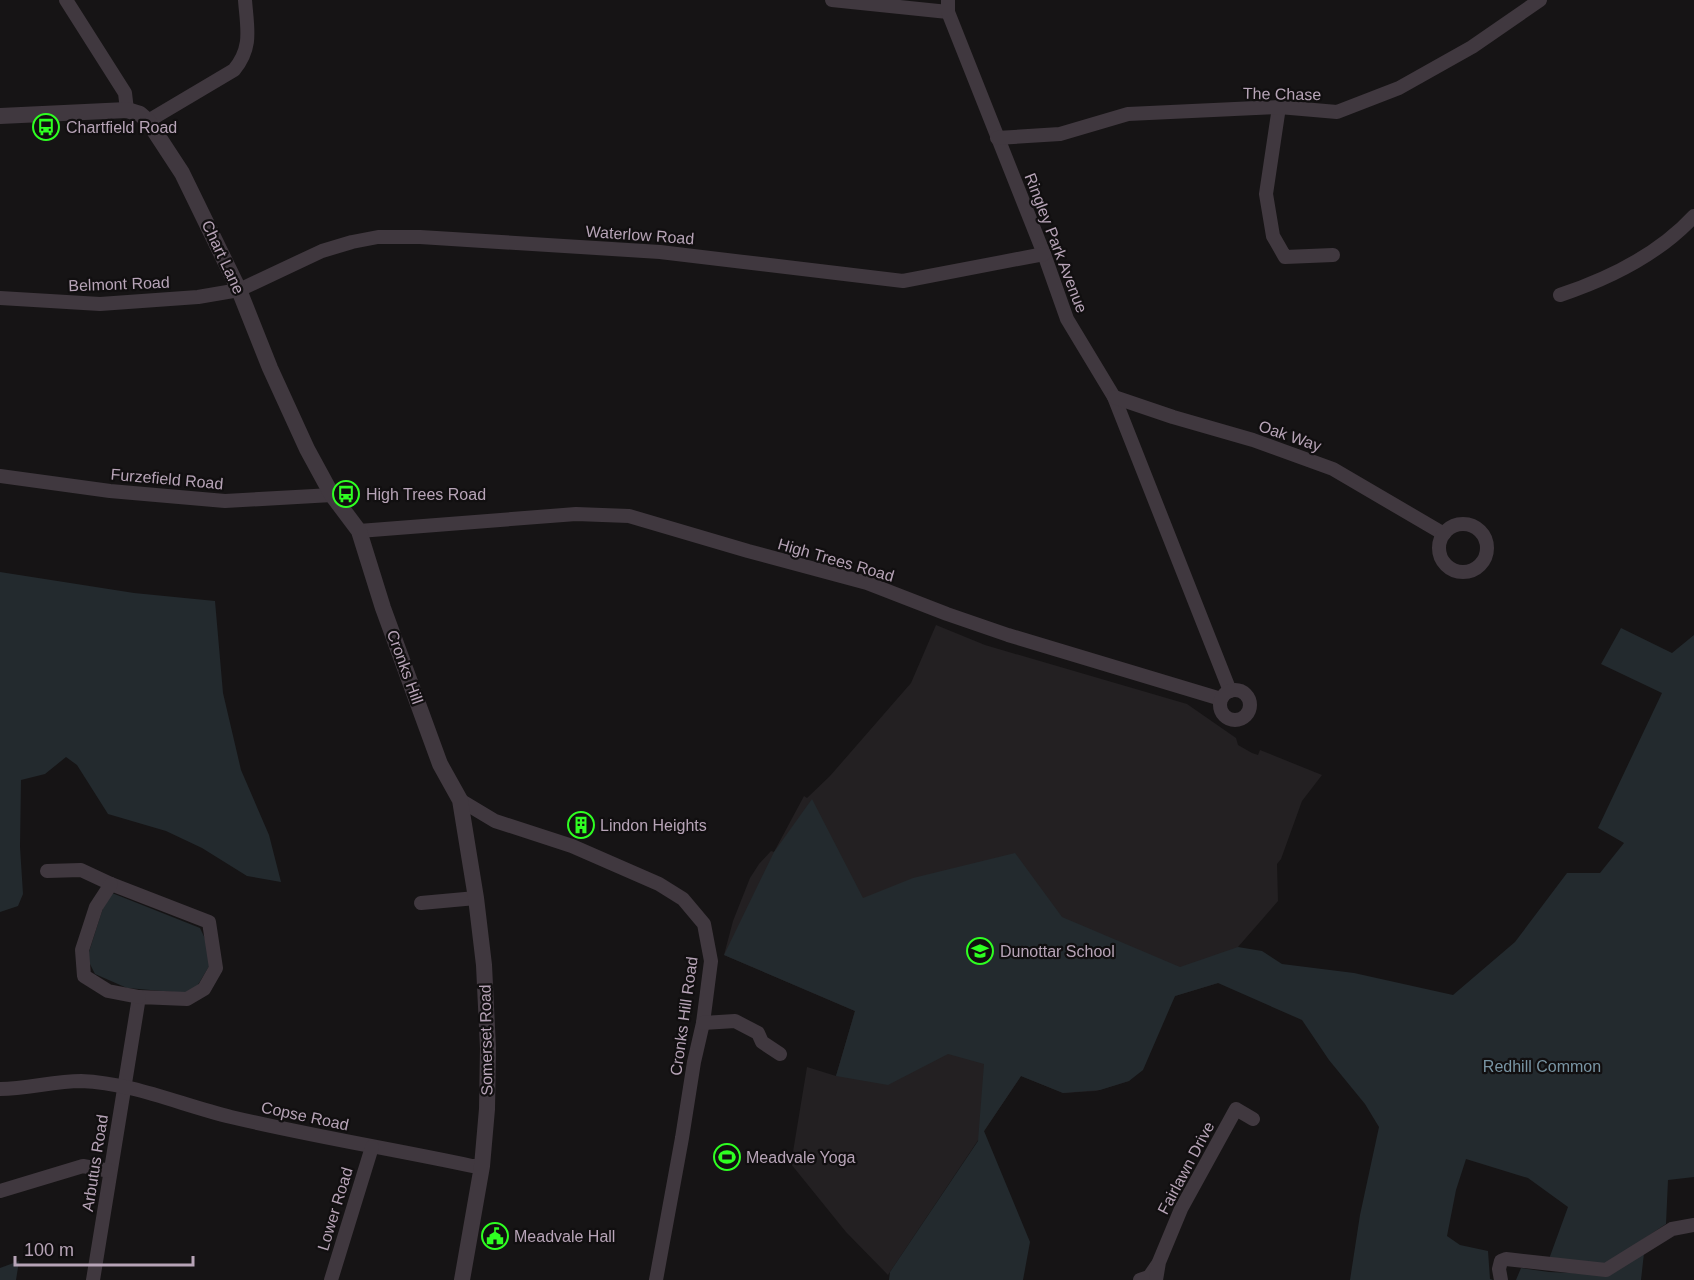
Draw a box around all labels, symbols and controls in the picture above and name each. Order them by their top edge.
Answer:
street label: The Chase [1243,85,1321,103]
bus stop icon: Chartfield Road [31,112,61,142]
place label: Chartfield Road [66,119,177,136]
street label: Ringley Park Avenue [1022,171,1091,315]
street label: Chart Lane [199,218,247,297]
street label: Waterlow Road [585,223,695,247]
street label: Belmont Road [68,274,170,294]
street label: Oak Way [1256,417,1324,455]
street label: Furzefield Road [110,466,224,492]
bus stop icon: High Trees Road [331,479,361,509]
place label: High Trees Road [366,486,486,503]
street label: High Trees Road [776,535,896,585]
street label: Cronks Hill [384,628,426,706]
building icon: Lindon Heights [566,810,596,840]
place label: Lindon Heights [600,817,707,834]
school or university icon: Dunottar School [965,936,995,966]
place label: Dunottar School [1000,943,1115,960]
street label: Cronks Hill Road [667,955,701,1077]
street label: Somerset Road [477,984,495,1096]
park label: Redhill Common [1483,1058,1601,1075]
street label: Copse Road [260,1098,350,1134]
street label: Arbutus Road [79,1113,111,1213]
street label: Fairlawn Drive [1154,1119,1218,1217]
sports icon: Meadvale Yoga [712,1142,742,1172]
place label: Meadvale Yoga [746,1149,856,1166]
street label: Lower Road [314,1165,356,1253]
public building icon: Meadvale Hall [480,1221,510,1251]
place label: Meadvale Hall [514,1228,615,1245]
scale bar [15,1229,194,1267]
text: 100 m [24,1240,74,1260]

